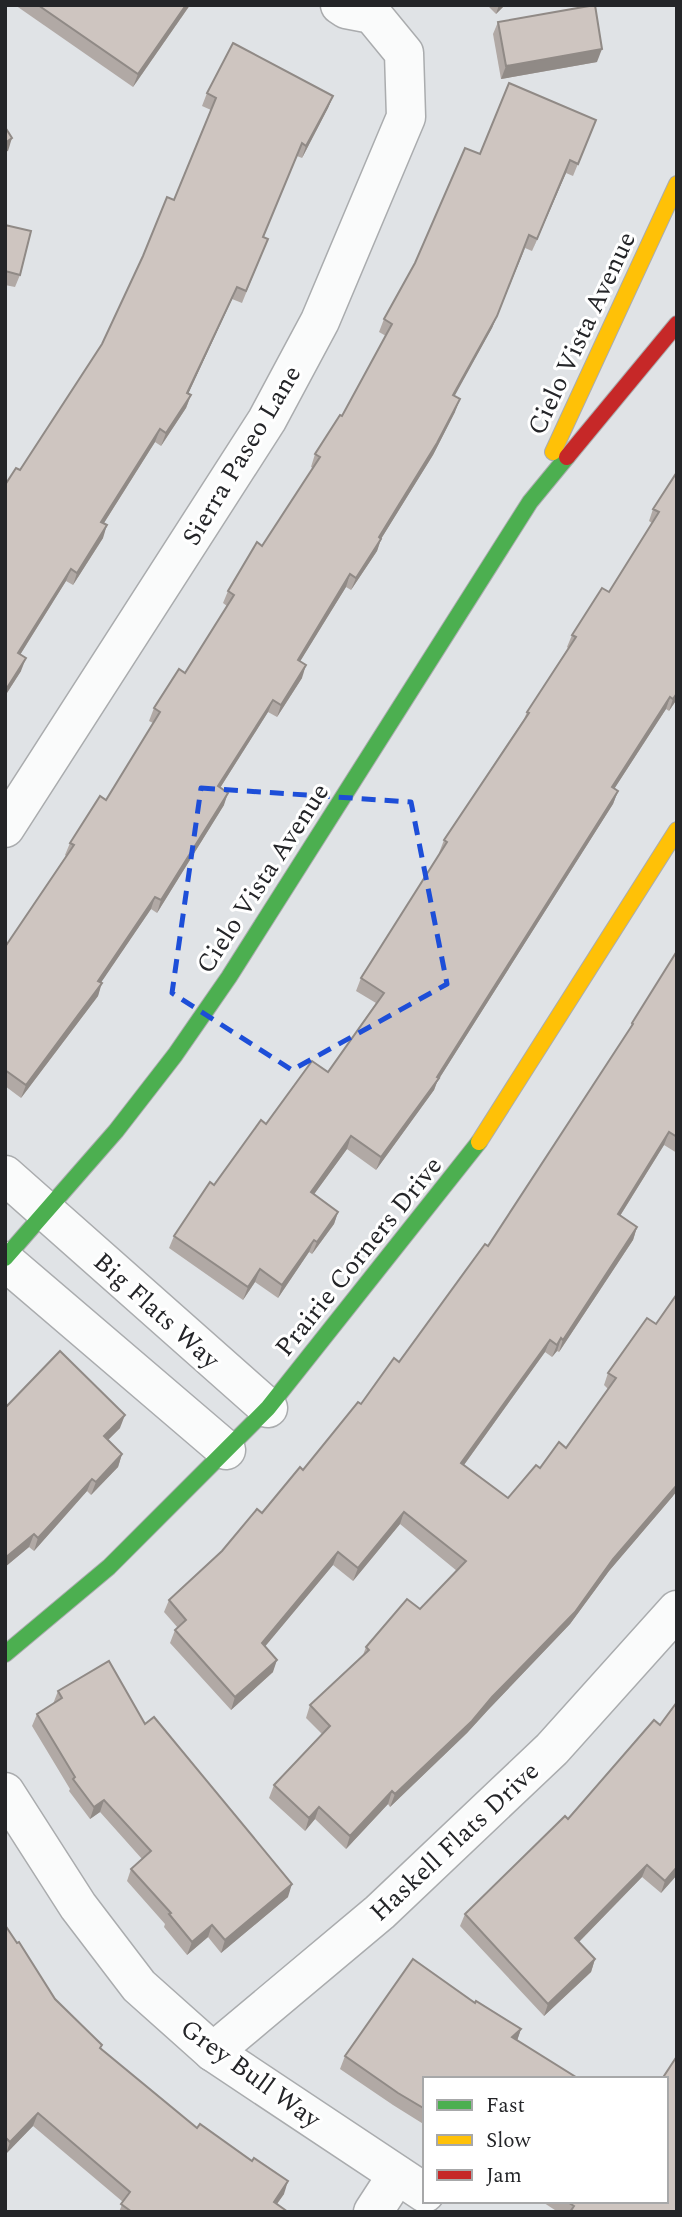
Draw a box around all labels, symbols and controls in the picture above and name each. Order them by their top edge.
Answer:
street label: Cielo Vista Avenue [517,225,647,442]
street label: Sierra Paseo Lane [172,358,312,554]
street label: Cielo Vista Avenue [186,775,340,982]
street label: Prairie Corners Drive [265,1148,452,1366]
street label: Big Flats Way [84,1243,230,1380]
street label: Haskell Flats Drive [361,1752,549,1931]
street label: Grey Bull Way [172,2009,330,2139]
legend [423,2077,668,2203]
text: Fast [486,2090,525,2122]
text: Slow [486,2125,532,2157]
text: Jam [486,2160,522,2192]

